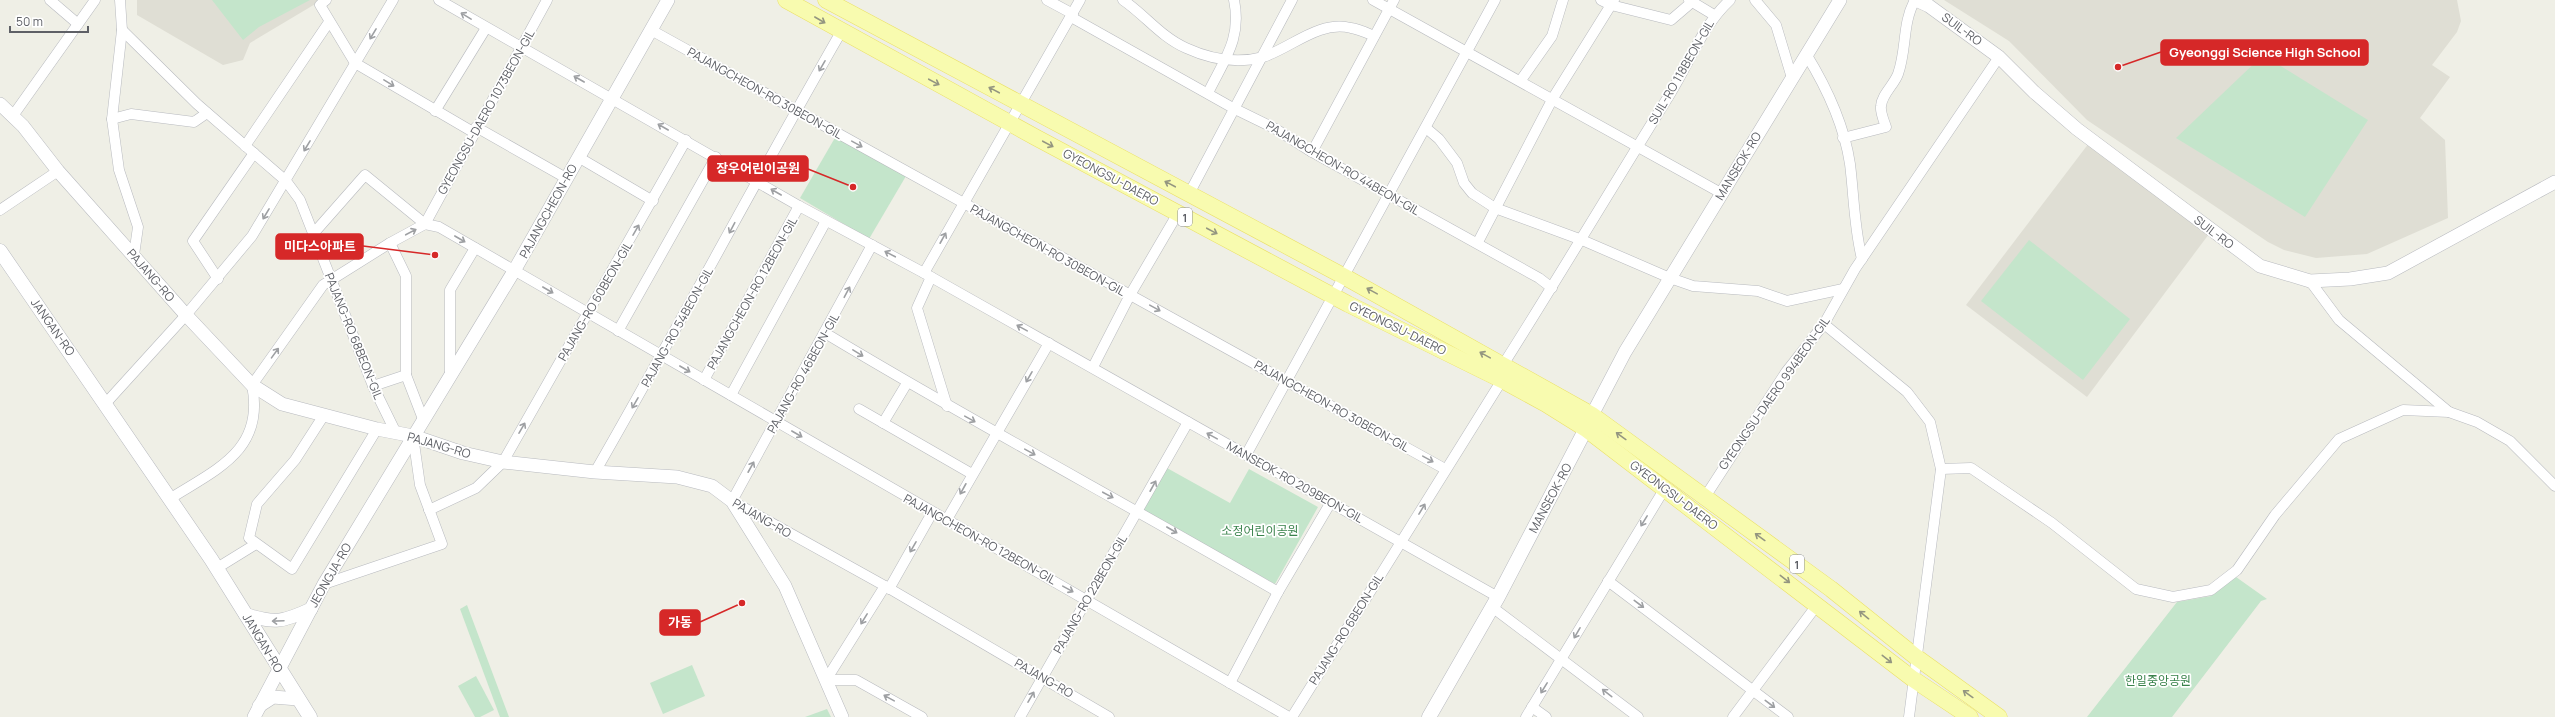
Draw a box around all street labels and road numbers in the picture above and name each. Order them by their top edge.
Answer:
street label: SUIL-RO [1938,9,1986,50]
street label: SUIL-RO 118BEON-GIL [1644,17,1718,127]
street label: GYEONGSU-DAERO 1073BEON-GIL [433,26,539,198]
street label: PAJANGCHEON-RO 30BEON-GIL [684,43,846,143]
street label: PAJANGCHEON-RO 44BEON-GIL [1263,117,1423,219]
street label: MANSEOK-RO [1711,128,1765,203]
street label: GYEONGSU-DAERO [1060,145,1162,210]
street label: PAJANGCHEON-RO [515,161,581,261]
street label: PAJANGCHEON-RO 30BEON-GIL [967,200,1129,300]
road number: 1 [1178,208,1192,226]
street label: SUIL-RO [2190,211,2238,253]
street label: PAJANGCHEON-RO 12BEON-GIL [703,213,801,373]
street label: PAJANG-RO 60BEON-GIL [554,238,636,364]
street label: PAJANG-RO [123,245,179,305]
street label: PAJANG-RO 54BEON-GIL [637,264,717,390]
street label: PAJANG-RO 68BEON-GIL [321,270,387,402]
street label: JANGAN-RO [27,295,79,359]
street label: GYEONGSU-DAERO [1347,297,1450,359]
street label: PAJANG-RO 46BEON-GIL [763,310,843,436]
street label: GYEONGSU-DAERO 994BEON-GIL [1714,313,1834,473]
street label: PAJANGCHEON-RO 30BEON-GIL [1251,356,1413,456]
street label: PAJANG-RO [405,428,473,462]
street label: MANSEOK-RO 209BEON-GIL [1224,437,1366,527]
street label: GYEONGSU-DAERO [1627,456,1722,534]
street label: MANSEOK-RO [1524,460,1576,536]
street label: PAJANGCHEON-RO 12BEON-GIL [900,490,1060,588]
street label: PAJANG-RO [730,494,795,542]
street label: PAJANG-RO 22BEON-GIL [1049,532,1131,656]
street label: JEONGJA-RO [305,539,355,610]
road number: 1 [1790,555,1804,573]
street label: PAJANG-RO 6BEON-GIL [1305,570,1387,688]
street label: JANGAN-RO [239,610,288,676]
street label: PAJANG-RO [1012,654,1077,702]

